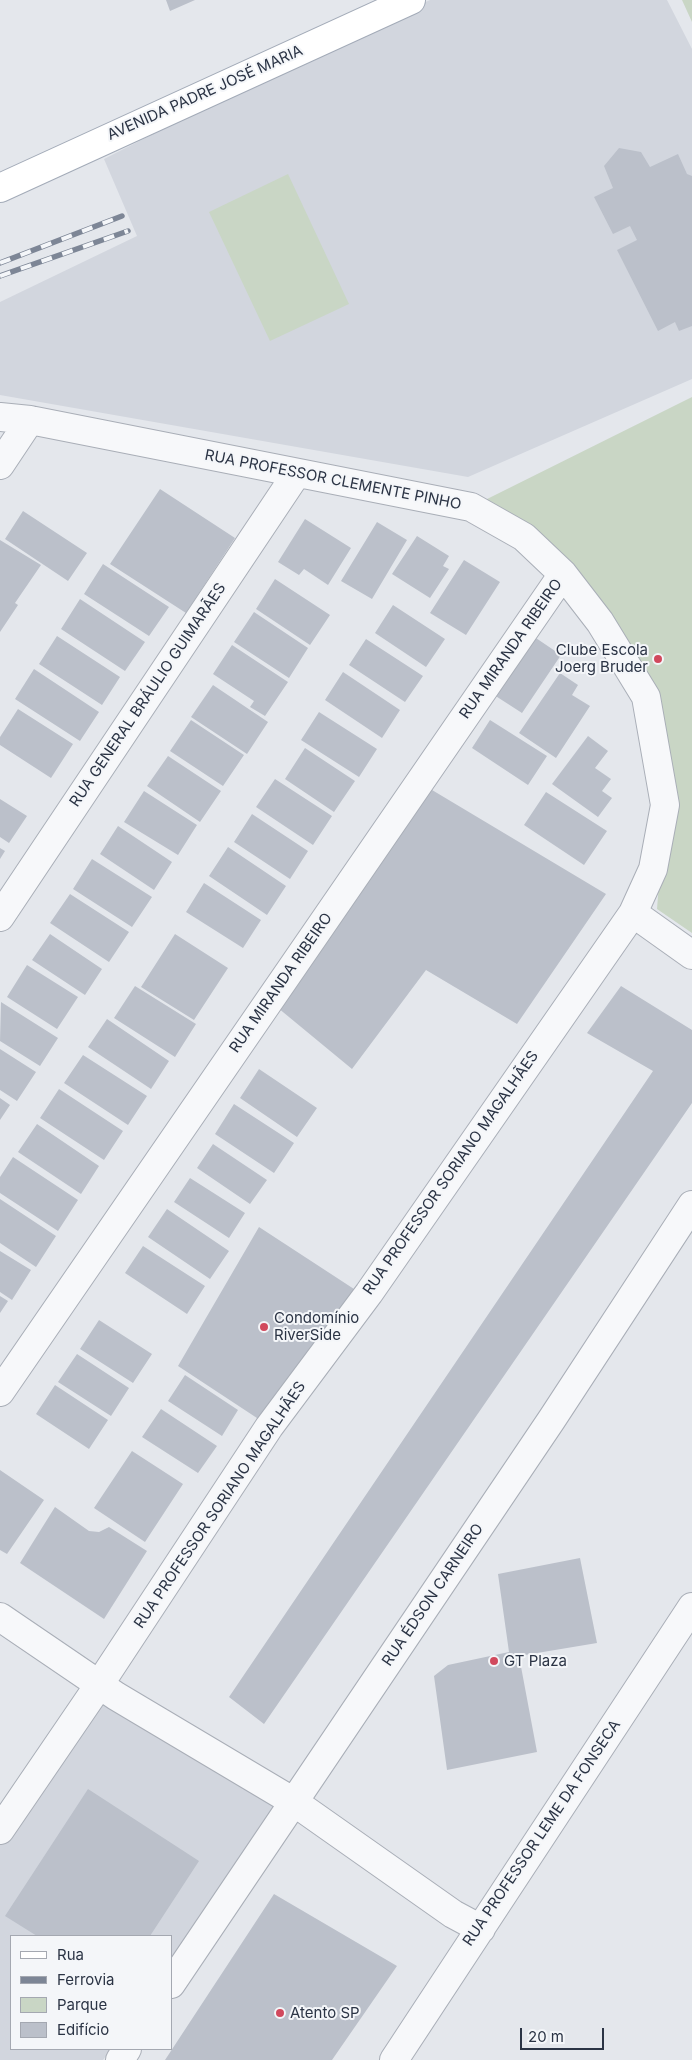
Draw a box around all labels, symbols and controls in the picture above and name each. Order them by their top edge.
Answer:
street label: AVENIDA PADRE JOSÉ MARIA [104,42,306,144]
street label: RUA PROFESSOR CLEMENTE PINHO [203,446,463,514]
street label: RUA MIRANDA RIBEIRO [456,576,566,722]
street label: RUA GENERAL BRÁULIO GUIMARÃES [66,580,230,810]
place label: Clube Escola Joerg Bruder [555,641,648,676]
marker: Clube Escola Joerg Bruder [652,653,664,665]
street label: RUA MIRANDA RIBEIRO [226,910,336,1056]
street label: RUA PROFESSOR SORIANO MAGALHÃES [359,1048,543,1298]
place label: Condomínio RiverSide [274,1309,359,1344]
marker: Condomínio RiverSide [258,1321,270,1333]
street label: RUA PROFESSOR SORIANO MAGALHÃES [130,1378,310,1632]
street label: RUA ÉDSON CARNEIRO [379,1520,487,1670]
place label: GT Plaza [504,1652,567,1670]
marker: GT Plaza [488,1655,500,1667]
street label: RUA PROFESSOR LEME DA FONSECA [459,1717,625,1949]
legend [10,1935,172,2050]
text: Rua [57,1945,84,1964]
text: Ferrovia [57,1970,114,1989]
text: Parque [57,1995,107,2014]
place label: Atento SP [290,2004,360,2022]
marker: Atento SP [274,2007,286,2019]
scale bar [522,2018,606,2050]
text: Edifício [57,2020,109,2039]
text: 20 m [528,2027,564,2046]

